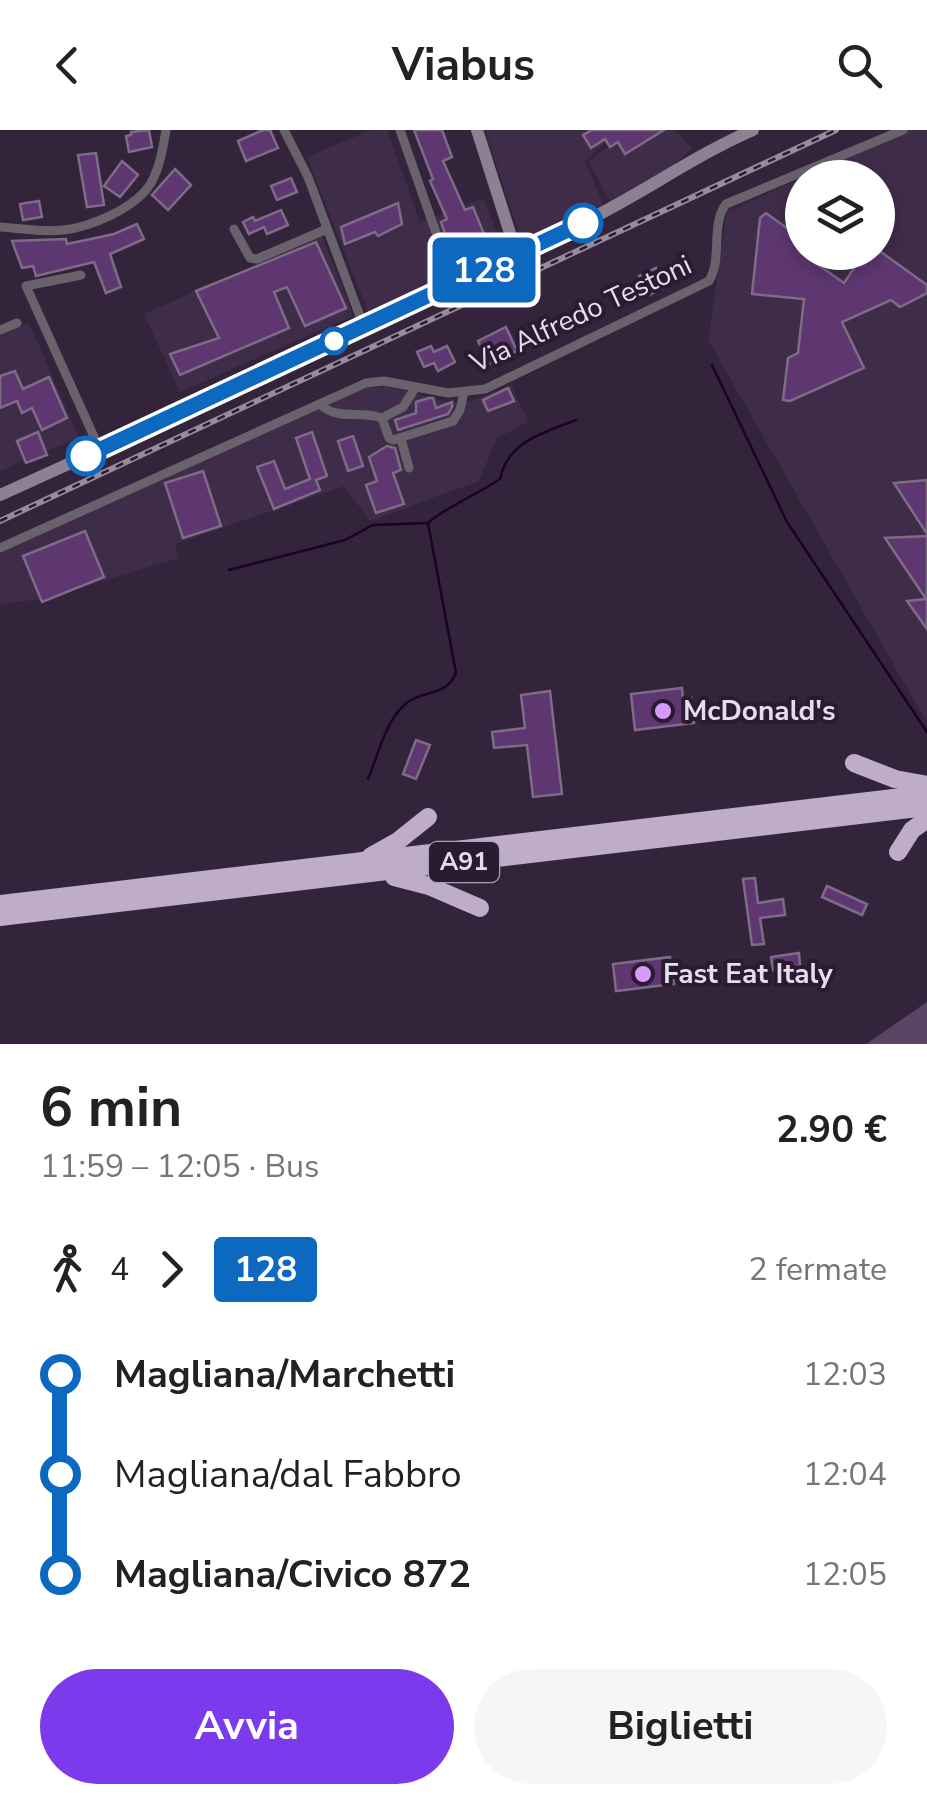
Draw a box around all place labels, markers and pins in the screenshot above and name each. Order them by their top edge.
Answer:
unlabelled marker [564,204,602,242]
unlabelled marker [321,328,347,354]
unlabelled marker [67,437,105,475]
place label: McDonald's [683,692,836,730]
marker: McDonald's [652,700,674,722]
place label: Fast Eat Italy [663,955,833,993]
marker: Fast Eat Italy [632,963,654,985]

